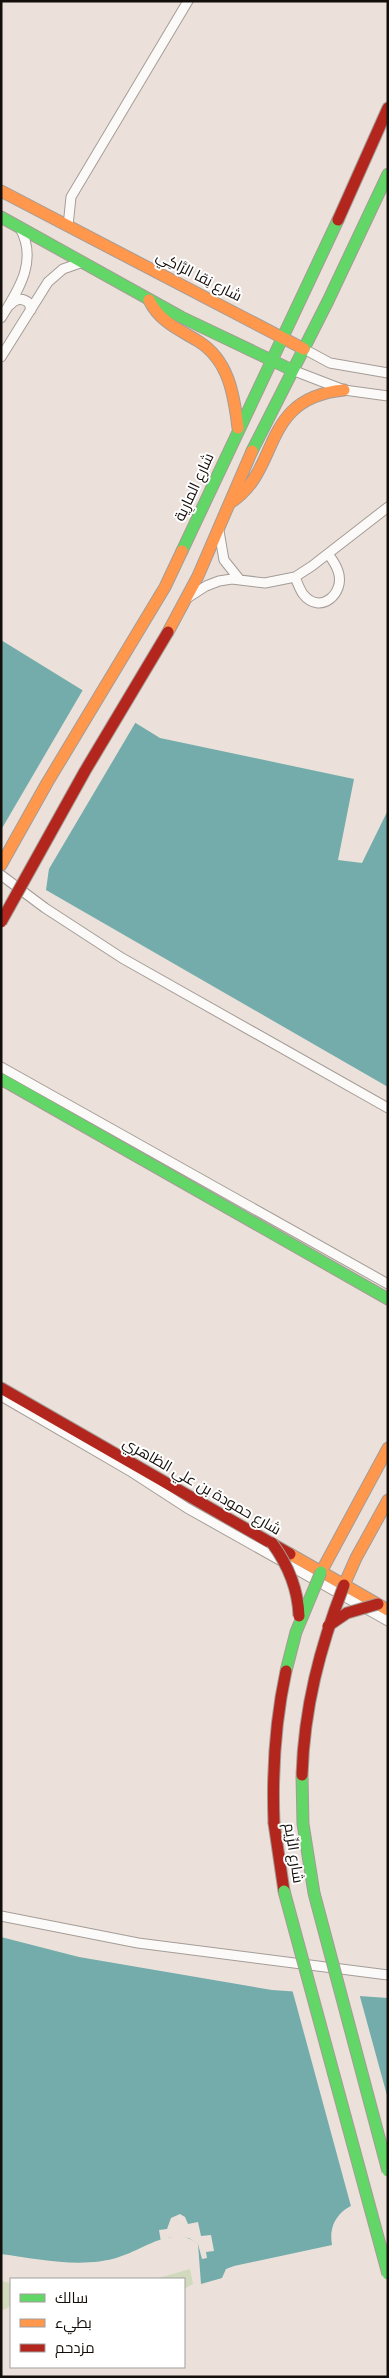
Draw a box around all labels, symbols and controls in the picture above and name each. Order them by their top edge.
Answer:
street label: شارع نِقا الرَّاكِي [152,247,245,308]
street label: شارع المارِية [170,450,219,525]
street label: شارع حمودة بن علي الظاهري [118,1433,284,1541]
street label: شارع الرِّيم [278,1822,308,1885]
legend [10,2278,185,2368]
text: سالك [55,2289,88,2306]
text: بطيء [55,2314,92,2335]
text: مزدحم [55,2339,95,2358]

